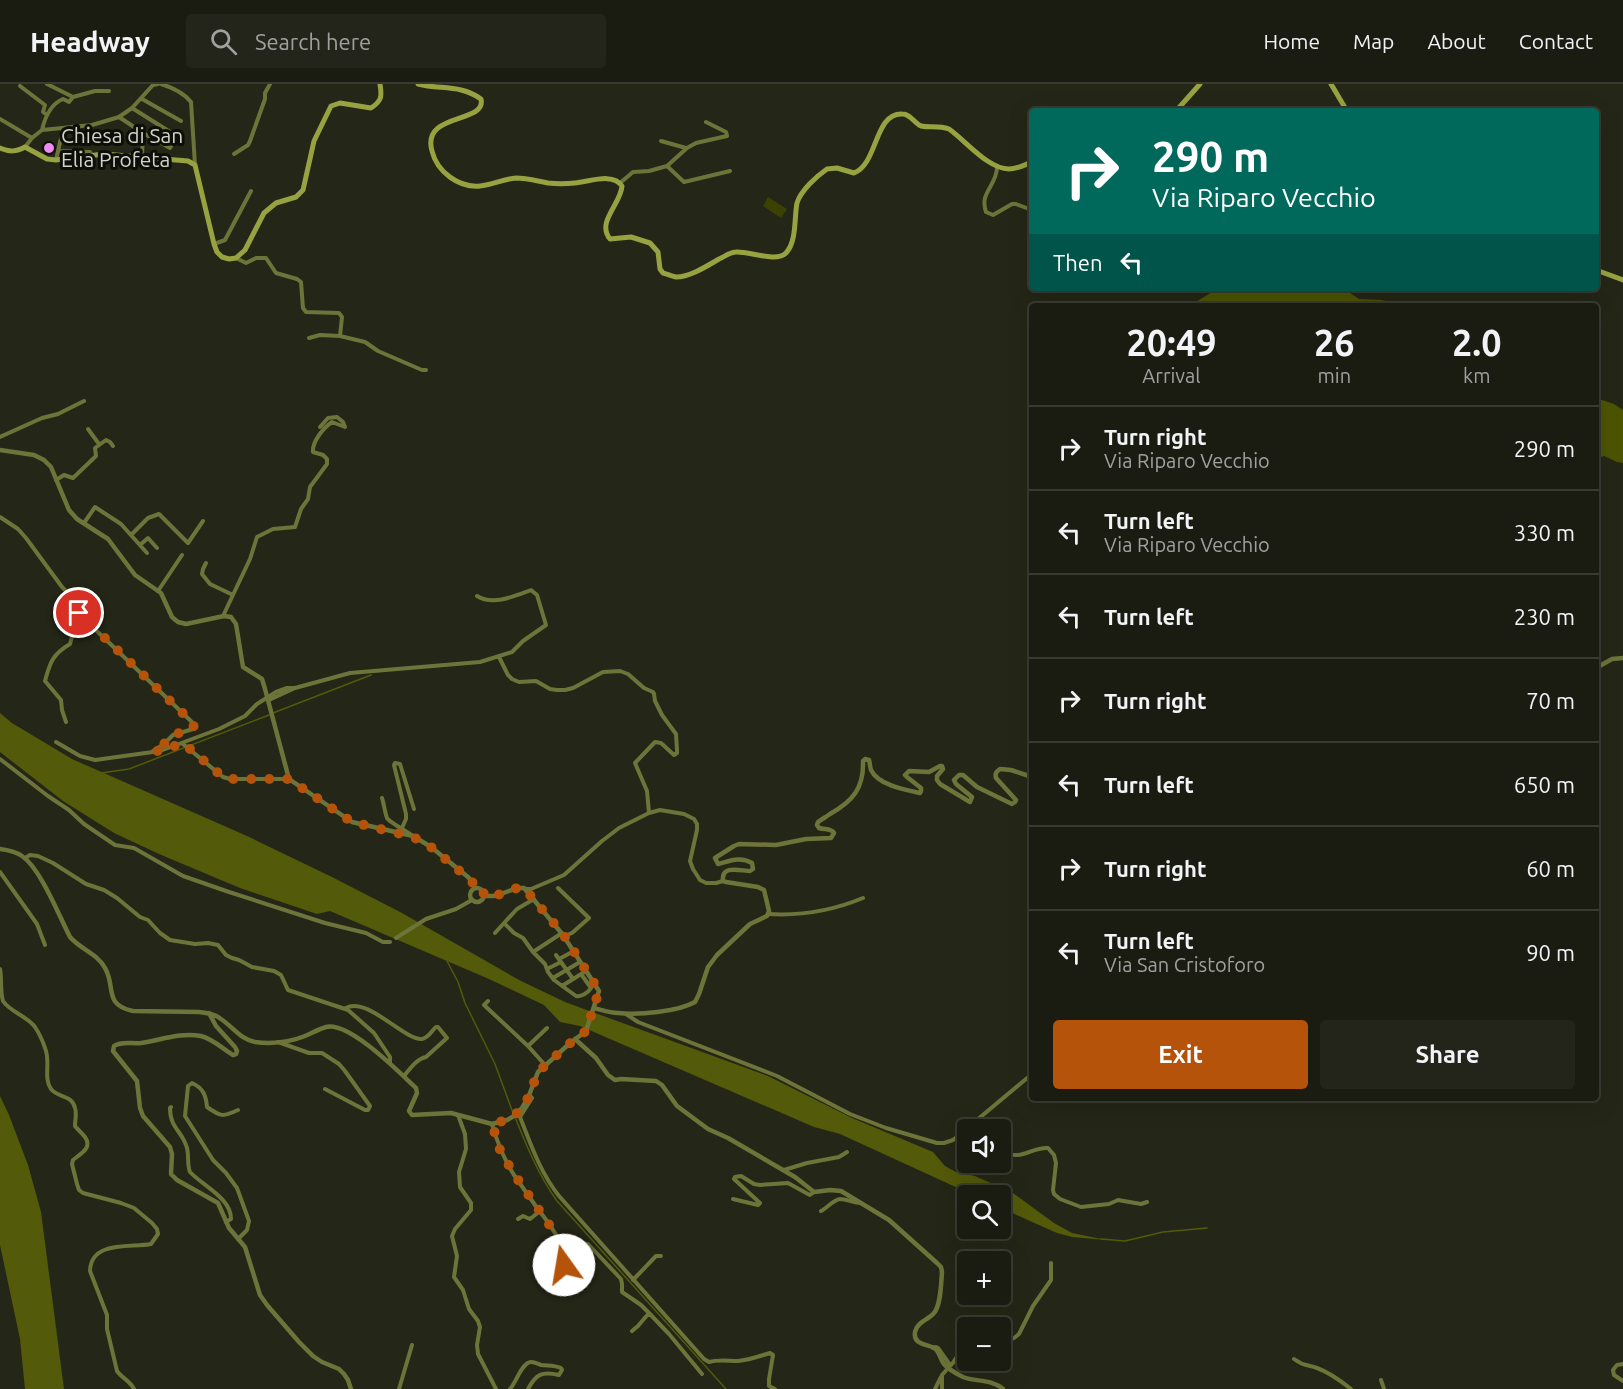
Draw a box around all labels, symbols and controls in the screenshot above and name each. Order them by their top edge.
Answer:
search box [186,14,606,68]
icon: search [207,25,240,58]
text: Headway [30,26,150,57]
text: Search here [255,29,371,54]
text: Home [1263,29,1320,53]
text: Map [1353,29,1394,53]
text: About [1427,29,1486,53]
text: Contact [1519,29,1593,53]
place label: Chiesa di San Elia Profeta [61,123,183,171]
icon: right [1053,132,1131,210]
text: 290 m [1152,133,1269,180]
marker: Chiesa di San Elia Profeta [42,141,56,155]
text: Via Riparo Vecchio [1152,182,1376,212]
icon: left [1115,246,1148,279]
text: Then [1053,250,1103,275]
text: 20:49 [1126,322,1217,363]
text: 26 [1314,322,1355,363]
text: 2.0 [1452,322,1502,363]
text: Arrival [1142,364,1201,387]
text: min [1318,364,1351,387]
text: km [1463,364,1490,387]
text: Turn right [1104,424,1206,449]
icon: right [1053,432,1086,465]
text: 290 m [1514,436,1575,461]
text: Via Riparo Vecchio [1104,449,1270,472]
text: Turn left [1104,508,1194,533]
icon: left [1053,516,1086,549]
text: 330 m [1514,520,1575,545]
text: Via Riparo Vecchio [1104,533,1270,556]
pin [53,587,104,638]
icon: arrive [62,596,95,629]
icon: left [1053,600,1086,633]
text: Turn left [1104,604,1194,629]
text: 230 m [1514,604,1575,629]
icon: right [1053,684,1086,717]
text: Turn right [1104,688,1206,713]
text: 70 m [1526,688,1575,713]
icon: left [1053,768,1086,801]
text: Turn left [1104,772,1194,797]
text: 650 m [1514,772,1575,797]
icon: right [1053,852,1086,885]
text: Turn right [1104,856,1206,881]
text: 60 m [1526,856,1575,881]
text: Turn left [1104,928,1194,953]
icon: left [1053,936,1086,969]
text: 90 m [1526,940,1575,965]
text: Via San Cristoforo [1104,953,1265,976]
button: Exit [1053,1020,1308,1089]
button: Share [1320,1020,1575,1089]
map controls [957,1119,1011,1371]
button: sound [957,1119,1011,1173]
button: search [957,1185,1011,1239]
position arrow [532,1233,596,1297]
button: + [957,1251,1011,1305]
button: − [957,1317,1011,1371]

